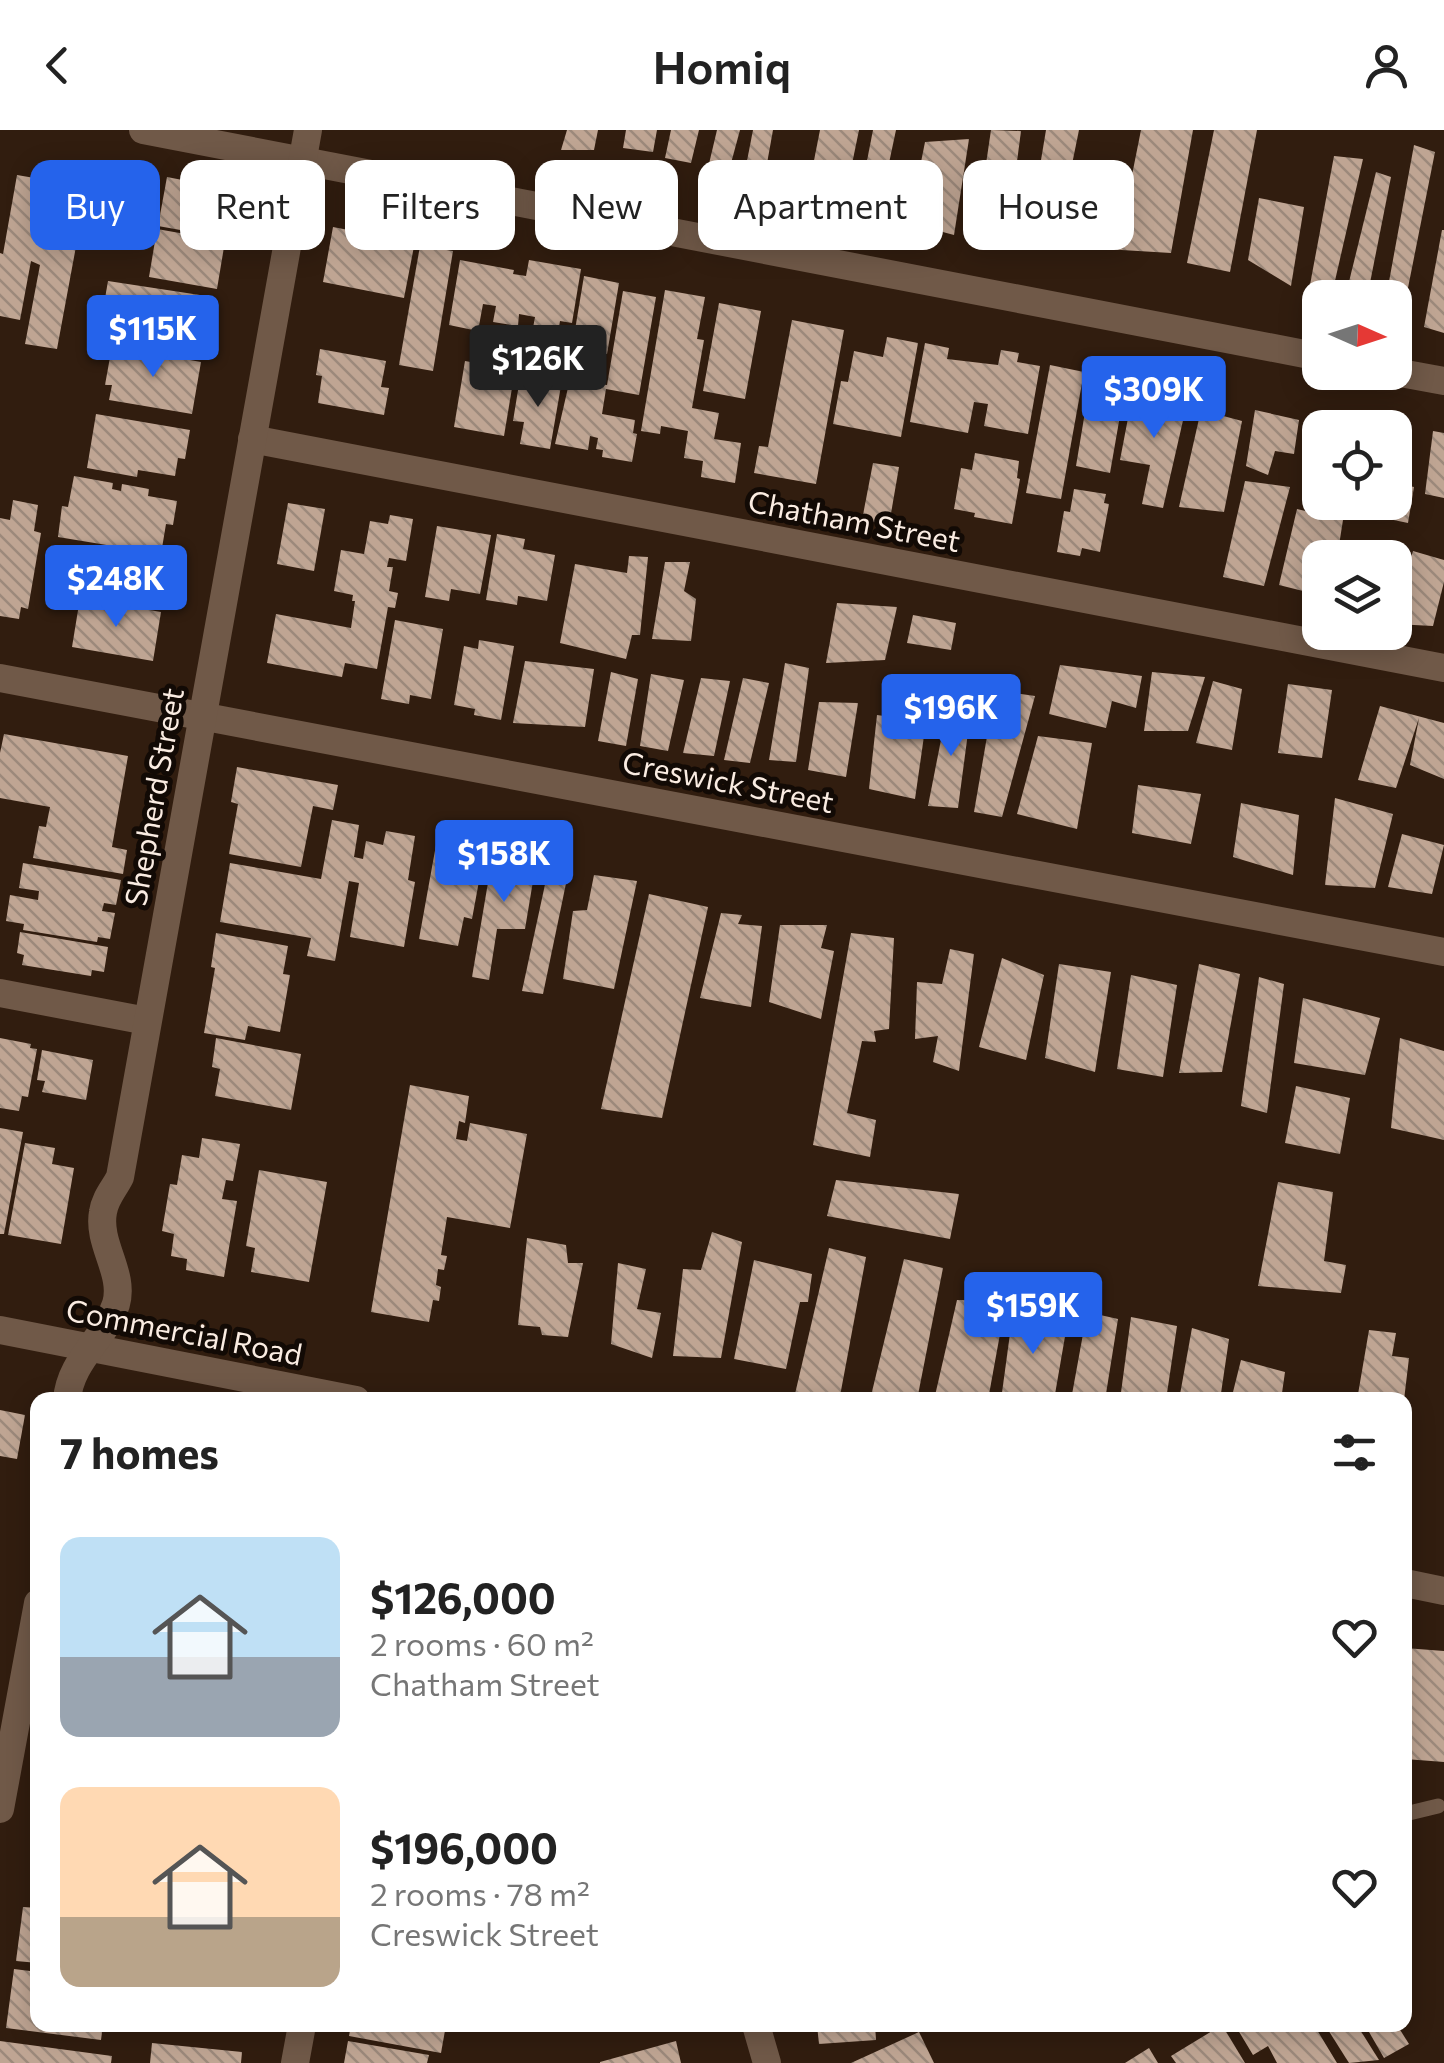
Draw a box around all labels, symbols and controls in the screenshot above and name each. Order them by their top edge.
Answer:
icon: back [30,38,85,93]
text: Homiq [653,38,791,93]
icon: person [1359,38,1414,93]
chip: Buy [30,160,160,250]
chip: Rent [180,160,325,250]
chip: Filters [345,160,515,250]
chip: New [535,160,678,250]
chip: Apartment [698,160,943,250]
chip: House [963,160,1134,250]
north arrow [1302,280,1412,390]
map controls [1302,280,1412,650]
pin: $115K [83,295,223,380]
text: $115K [109,307,197,347]
pin: $126K [468,325,608,410]
text: $126K [492,337,584,377]
pin: $309K [1084,356,1224,441]
text: $309K [1104,368,1204,408]
button: locate [1302,410,1412,520]
street label: Chatham Street [745,481,964,558]
button: layers [1302,540,1412,650]
pin: $248K [46,545,186,630]
text: $248K [67,557,165,597]
pin: $196K [881,674,1021,759]
street label: Shepherd Street [115,685,190,908]
text: $196K [904,686,998,726]
street label: Creswick Street [620,742,837,819]
pin: $158K [434,820,574,905]
text: $158K [457,832,551,872]
pin: $159K [963,1272,1103,1357]
text: $159K [986,1284,1080,1324]
street label: Commercial Road [63,1290,306,1372]
icon: filters [1327,1425,1382,1480]
text: 7 homes [60,1426,219,1478]
text: $126,000 [370,1571,556,1623]
icon: home [140,1577,260,1697]
icon: heart [1327,1610,1382,1665]
text: 2 rooms · 60 m² [370,1623,594,1663]
text: Chatham Street [370,1663,600,1703]
text: $196,000 [370,1821,558,1873]
icon: home [140,1827,260,1947]
icon: heart [1327,1860,1382,1915]
text: 2 rooms · 78 m² [370,1873,590,1913]
text: Creswick Street [370,1913,599,1953]

